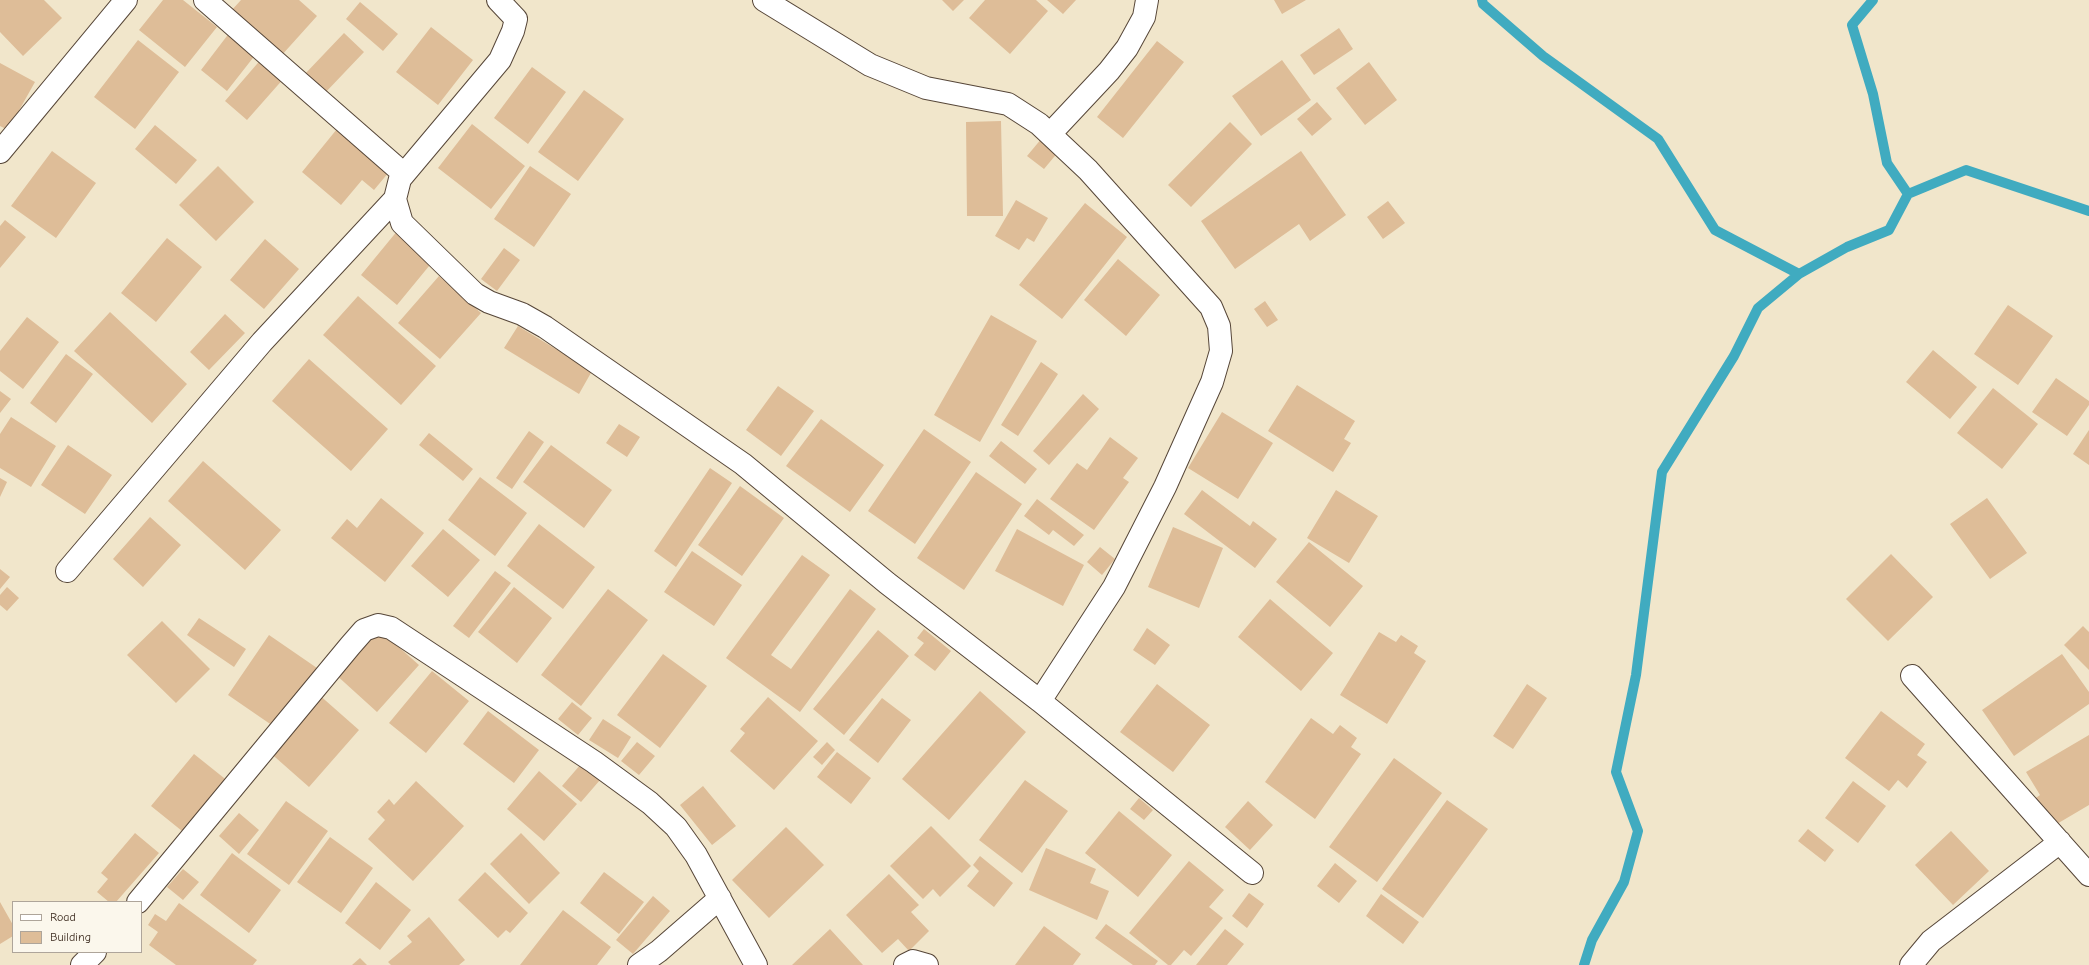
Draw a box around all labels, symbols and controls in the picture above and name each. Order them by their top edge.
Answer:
legend [12,901,142,953]
text: Road [50,910,76,924]
text: Building [50,930,91,944]

